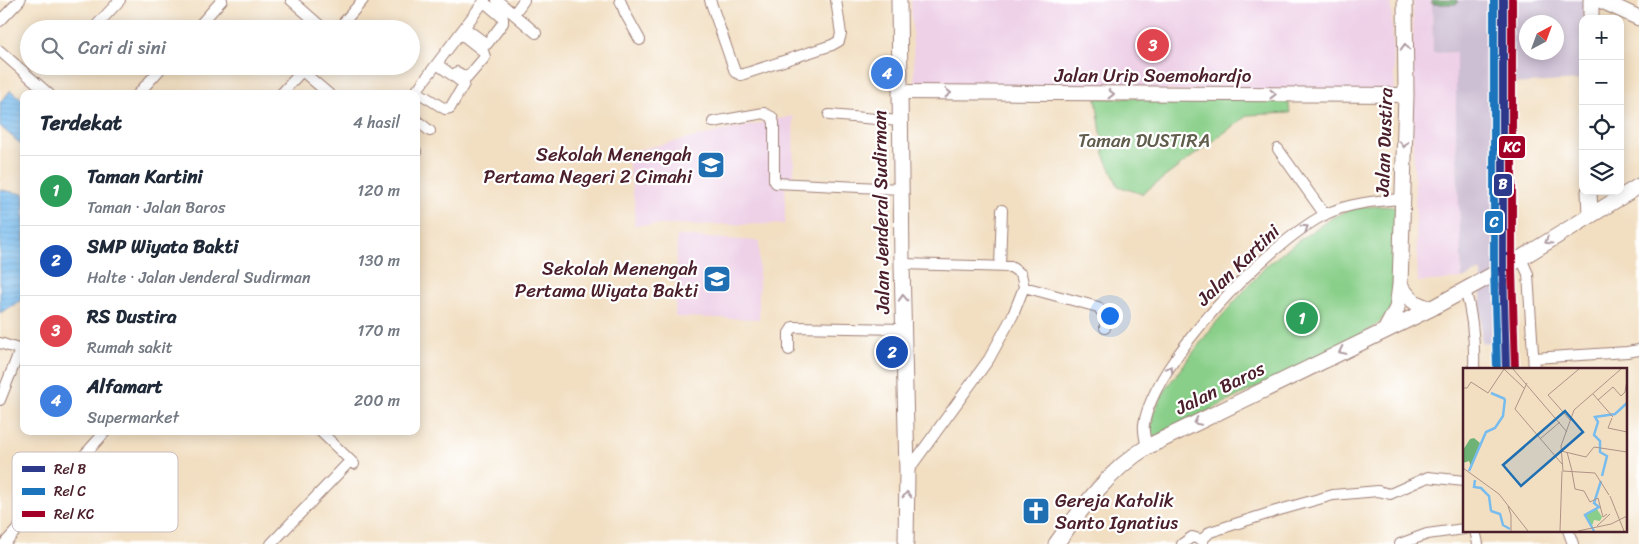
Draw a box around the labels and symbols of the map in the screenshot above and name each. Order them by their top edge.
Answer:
north arrow [1519,15,1564,60]
pin: 3 [1137,26,1169,64]
one-way arrow [1400,43,1411,51]
pin: 4 [871,54,903,92]
street label: Jalan Urip Soemohardjo [1053,59,1252,92]
street label: Jalan Dustira [1366,87,1402,198]
one-way arrow [945,88,953,98]
one-way arrow [1108,89,1115,99]
one-way arrow [1270,89,1278,99]
street label: Jalan Jenderal Sudirman [863,110,899,315]
park label: Taman DUSTIRA [1078,124,1210,157]
line badge: KC [1498,135,1526,159]
text: KC [1502,135,1521,160]
place label: Sekolah Menengah Pertama Negeri 2 Cimahi [483,138,693,193]
one-way arrow [1399,140,1409,148]
school or university icon: Sekolah Menengah Pertama Negeri 2 Cimahi [696,150,726,180]
text: B [1499,172,1508,197]
line badge: B [1493,173,1513,197]
line badge: C [1484,210,1504,234]
text: C [1489,210,1499,235]
street label: Jalan Kartini [1188,216,1288,315]
one-way arrow [1300,224,1309,234]
one-way arrow [1545,234,1554,244]
place label: Sekolah Menengah Pertama Wiyata Bakti [515,252,699,307]
school or university icon: Sekolah Menengah Pertama Wiyata Bakti [702,264,732,294]
one-way arrow [897,294,908,302]
pin: 1 [1286,299,1318,337]
your location [1097,303,1123,329]
pin: 2 [876,333,908,371]
one-way arrow [1339,345,1348,355]
street label: Jalan Baros [1169,352,1271,424]
one-way arrow [1163,366,1173,375]
inset map [1463,368,1626,532]
one-way arrow [1193,416,1202,426]
legend [12,452,178,532]
text: Rel B [54,457,86,482]
text: Rel C [54,479,86,504]
place label: Gereja Katolik Santo Ignatius [1055,484,1178,539]
one-way arrow [902,491,912,499]
church icon: Gereja Katolik Santo Ignatius [1021,496,1051,526]
text: Rel KC [54,502,95,527]

